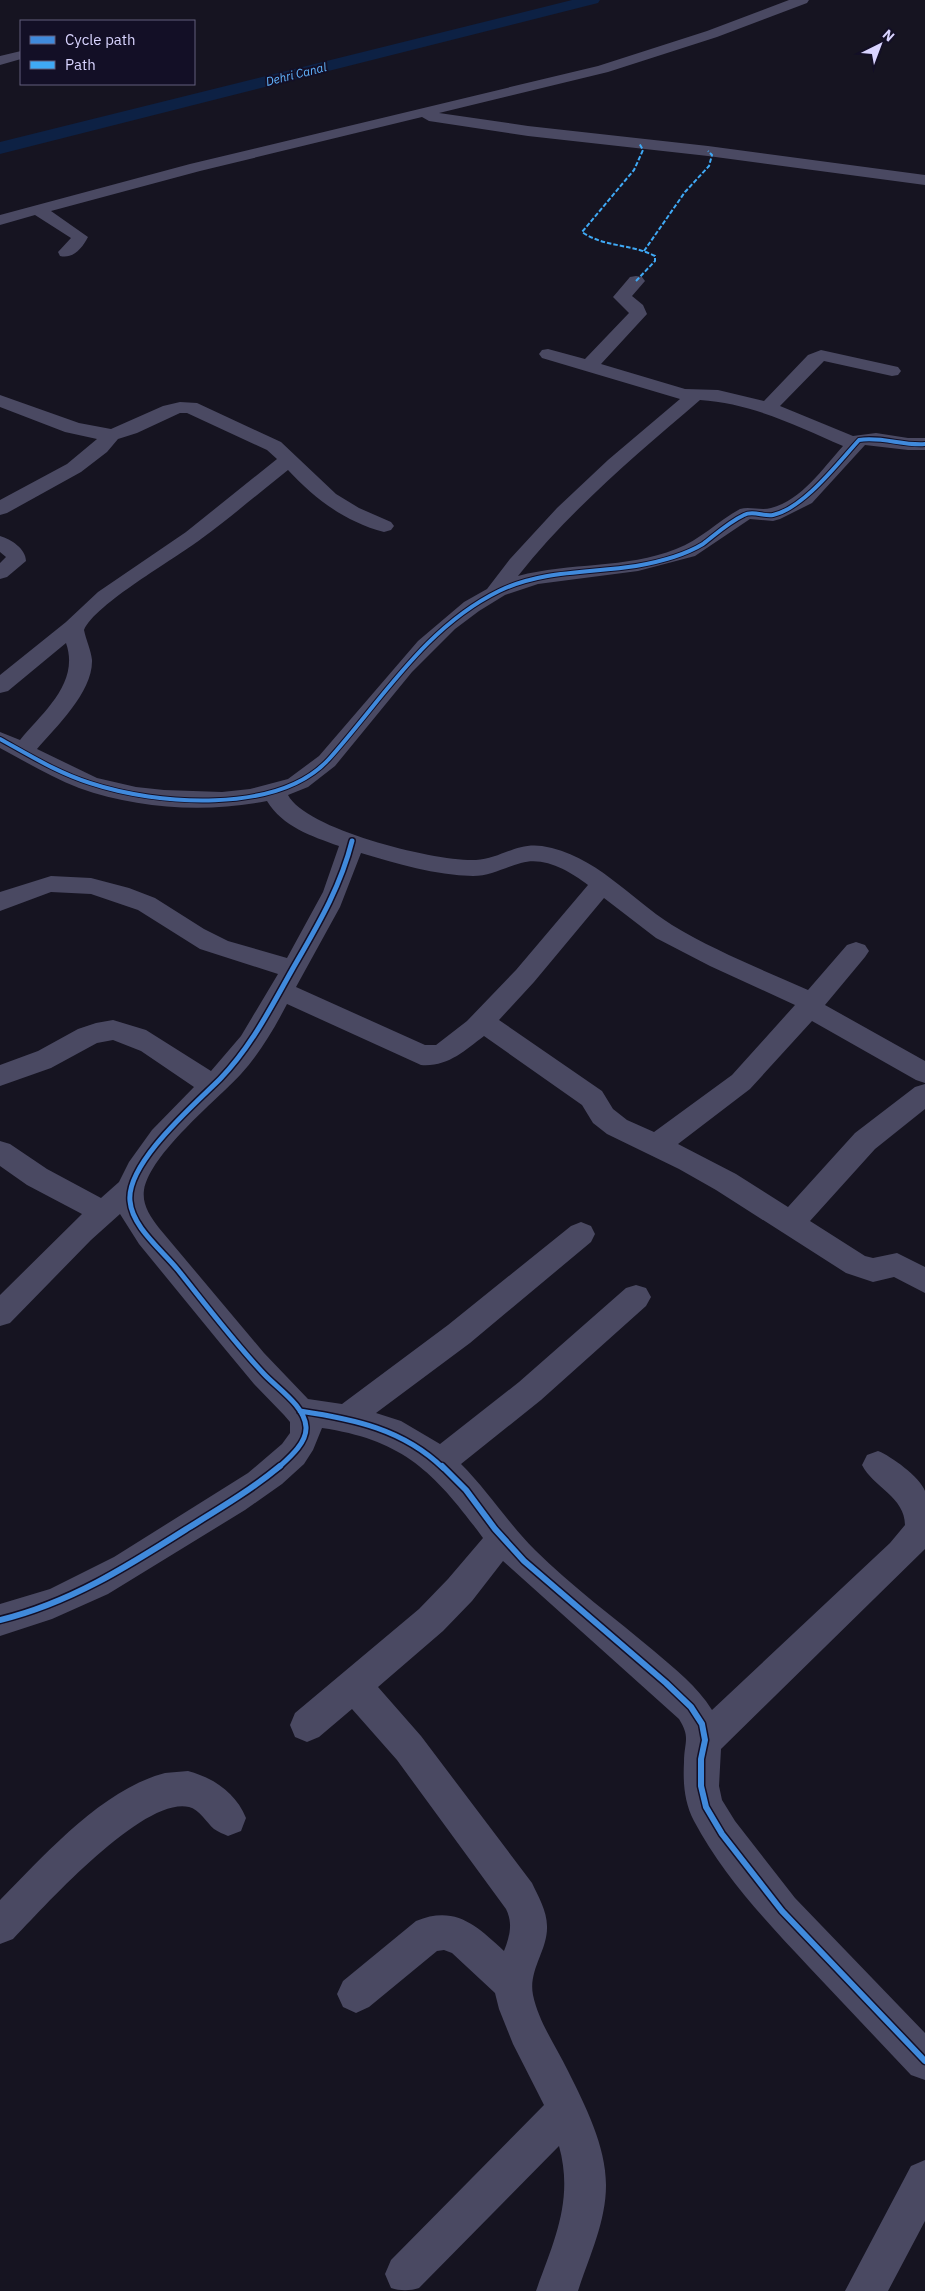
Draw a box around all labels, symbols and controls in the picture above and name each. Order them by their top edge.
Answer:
legend [20,20,195,85]
north arrow [855,20,905,70]
text: N [879,25,898,45]
text: Cycle path [65,30,136,49]
text: Path [65,55,96,74]
water label: Dehri Canal [264,59,329,89]

